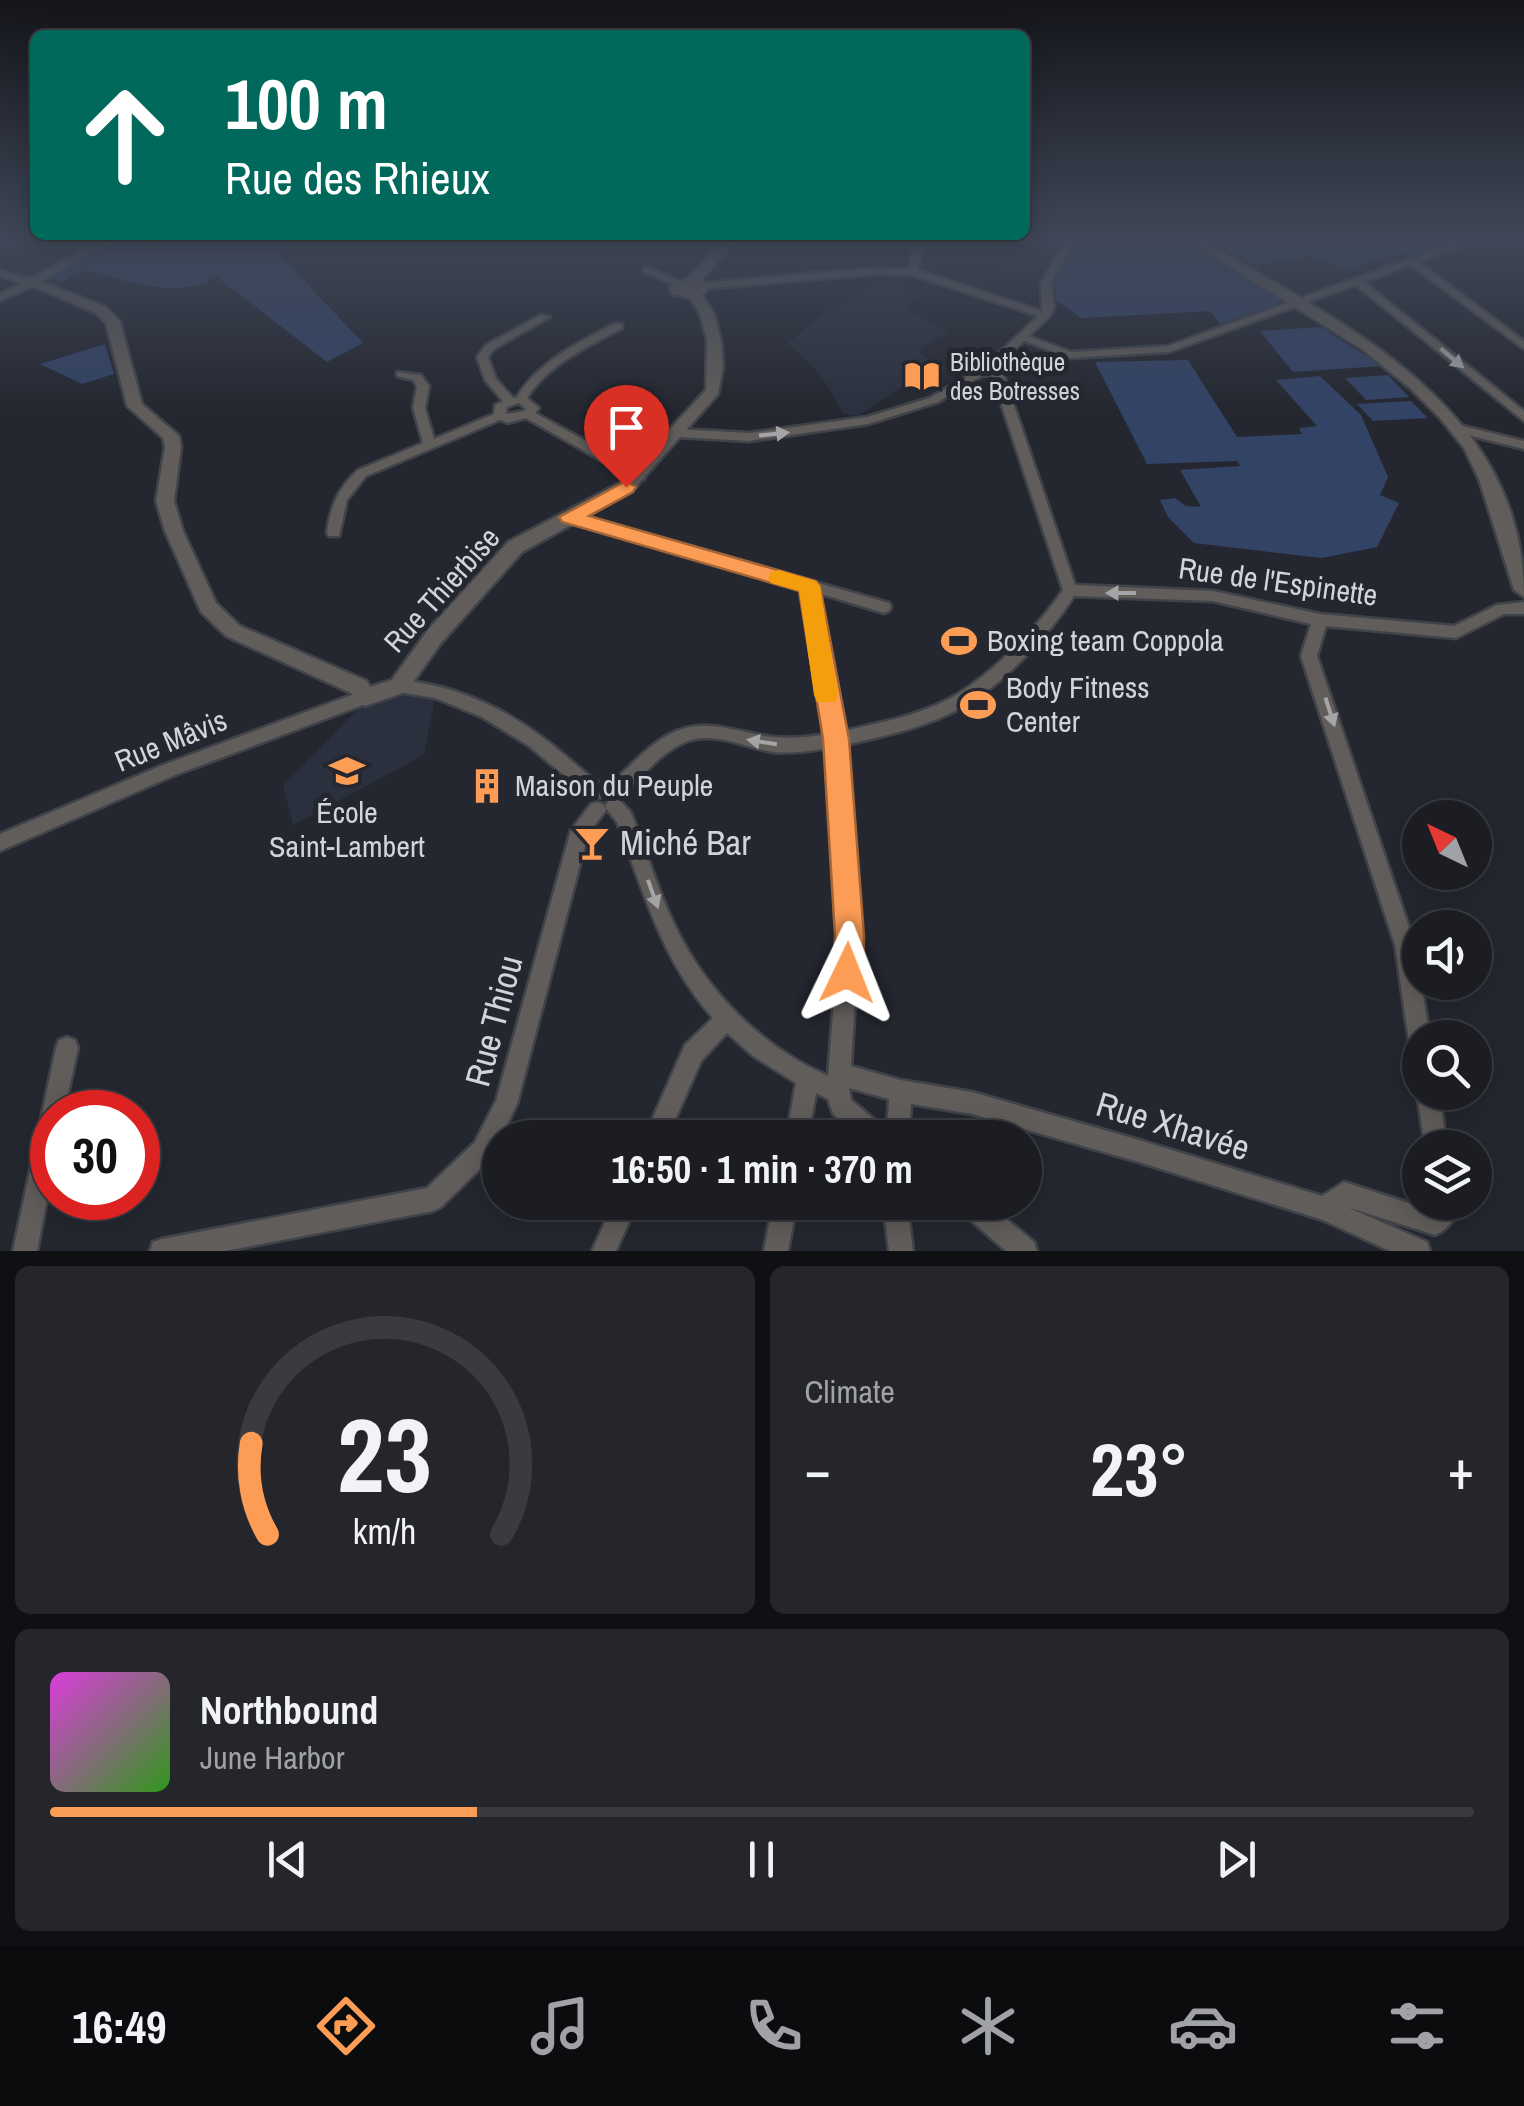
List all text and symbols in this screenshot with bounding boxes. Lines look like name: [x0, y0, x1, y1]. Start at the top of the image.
text: 100 m: [225, 57, 388, 151]
icon: ahead: [60, 70, 190, 200]
text: Rue des Rhieux: [225, 147, 490, 208]
place label: Bibliothèque des Botresses: [950, 345, 1080, 408]
one-way arrow: [1439, 347, 1464, 369]
library icon: Bibliothèque des Botresses: [903, 357, 941, 395]
pin: [584, 385, 669, 488]
icon: arrive: [599, 400, 654, 455]
one-way arrow: [759, 426, 791, 442]
street label: Rue Thierbise: [374, 518, 508, 660]
street label: Rue de l'Espinette: [1176, 547, 1380, 615]
one-way arrow: [1104, 585, 1136, 601]
place label: Boxing team Coppola: [987, 620, 1224, 660]
sports icon: Boxing team Coppola: [940, 622, 978, 660]
place label: Body Fitness Center: [1006, 667, 1150, 741]
sports icon: Body Fitness Center: [959, 686, 997, 724]
one-way arrow: [1324, 698, 1339, 728]
street label: Rue Mâvis: [109, 700, 233, 781]
one-way arrow: [746, 734, 778, 750]
school or university icon: École Saint-Lambert: [328, 752, 366, 790]
place label: Maison du Peuple: [515, 765, 713, 805]
building icon: Maison du Peuple: [468, 767, 506, 805]
place label: École Saint-Lambert: [269, 792, 425, 866]
north arrow: [1402, 800, 1492, 890]
map controls: [1402, 800, 1492, 1220]
place label: Miché Bar: [620, 819, 751, 866]
bar icon: Miché Bar: [573, 824, 611, 862]
one-way arrow: [646, 880, 661, 910]
button: sound: [1402, 910, 1492, 1000]
position arrow: [795, 921, 899, 1025]
street label: Rue Thiou: [454, 950, 533, 1091]
button: search: [1402, 1020, 1492, 1110]
street label: Rue Xhavée: [1091, 1080, 1256, 1171]
speed limit sign: 30: [30, 1090, 160, 1220]
button: layers: [1402, 1130, 1492, 1220]
text: 16:50 · 1 min · 370 m: [611, 1144, 913, 1195]
text: Climate: [805, 1370, 895, 1413]
text: 23: [337, 1384, 432, 1524]
text: 23°: [1090, 1418, 1188, 1519]
text: −: [805, 1432, 831, 1506]
text: +: [1448, 1432, 1474, 1506]
text: km/h: [353, 1507, 417, 1555]
text: Northbound: [200, 1685, 378, 1736]
text: June Harbor: [200, 1736, 344, 1779]
icon: previous: [260, 1832, 315, 1887]
icon: pause: [734, 1832, 789, 1887]
icon: next: [1209, 1832, 1264, 1887]
icon: directions: [311, 1991, 381, 2061]
icon: music: [525, 1991, 595, 2061]
icon: phone: [739, 1991, 809, 2061]
icon: climate: [953, 1991, 1023, 2061]
icon: car: [1168, 1991, 1238, 2061]
icon: filters: [1382, 1991, 1452, 2061]
text: 16:49: [72, 1996, 166, 2057]

